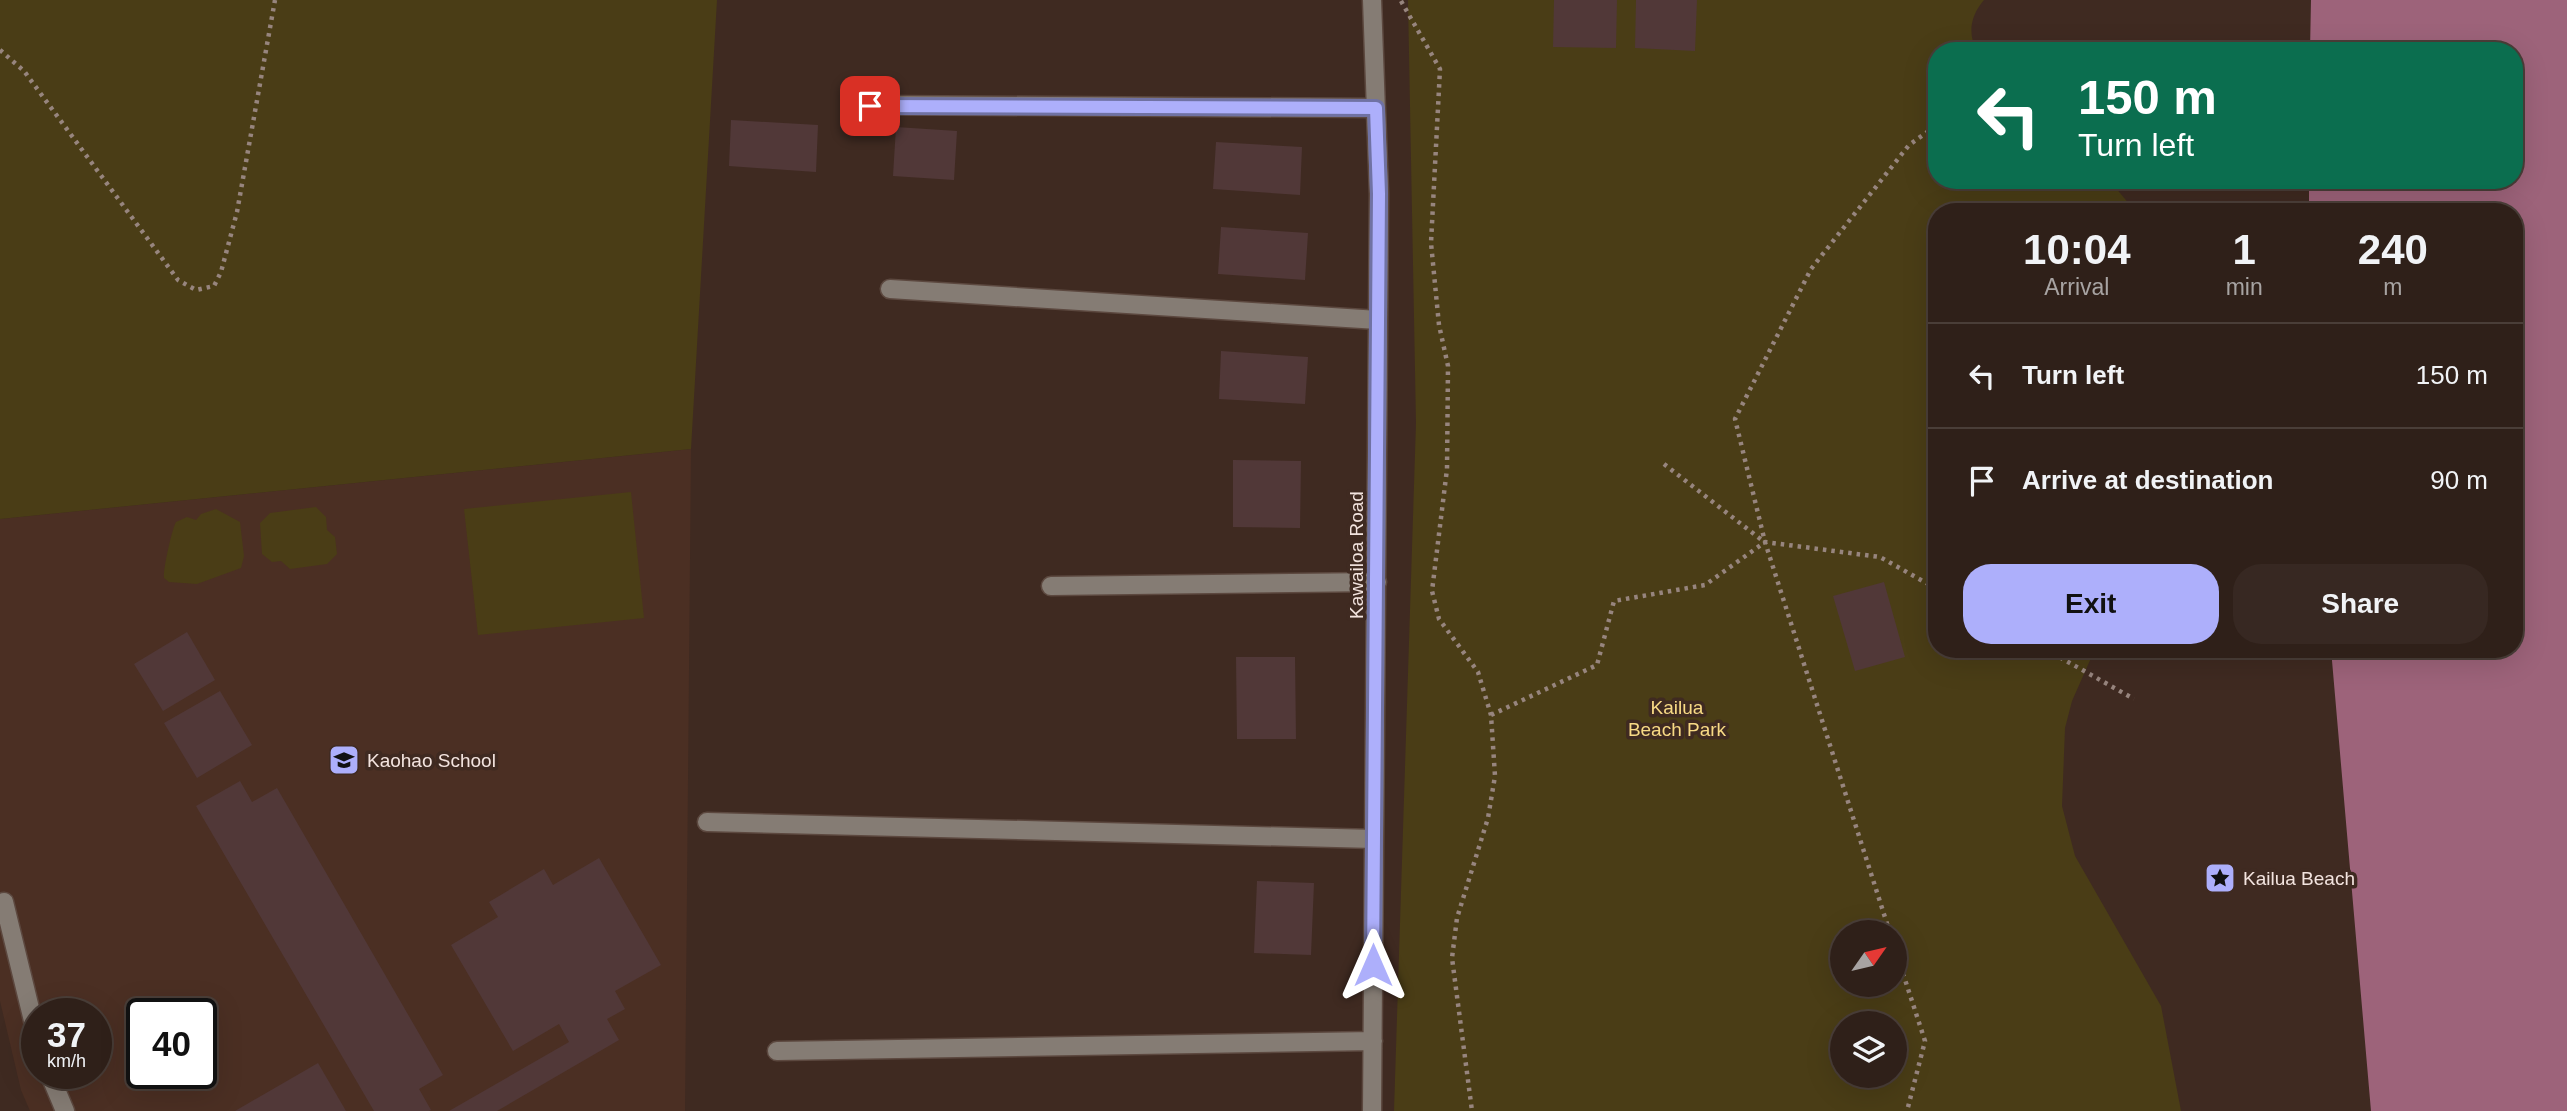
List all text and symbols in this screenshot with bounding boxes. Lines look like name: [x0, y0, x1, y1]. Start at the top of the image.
icon: left: [1963, 70, 2054, 161]
text: 150 m: [2078, 70, 2217, 124]
pin: [840, 76, 900, 136]
icon: arrive: [851, 87, 889, 125]
text: Turn left: [2078, 127, 2194, 163]
text: 10:04: [2023, 226, 2131, 273]
text: 1: [2232, 226, 2256, 273]
text: 240: [2358, 226, 2428, 273]
text: Arrival: [2044, 274, 2109, 300]
text: min: [2226, 274, 2263, 300]
text: m: [2383, 274, 2402, 300]
icon: left: [1963, 357, 2001, 395]
text: Turn left: [2022, 360, 2124, 390]
text: 150 m: [2416, 360, 2488, 390]
icon: arrive: [1963, 462, 2001, 500]
text: Arrive at destination: [2022, 465, 2273, 495]
text: 90 m: [2430, 465, 2488, 495]
street label: Kawailoa Road: [1346, 491, 1367, 619]
button: Exit: [1963, 564, 2219, 644]
button: Share: [2233, 564, 2488, 644]
park label: Kailua Beach Park: [1628, 697, 1727, 740]
school or university icon: Kaohao School: [327, 743, 361, 777]
place label: Kaohao School: [367, 750, 496, 771]
place icon: Kailua Beach: [2203, 861, 2237, 895]
place label: Kailua Beach: [2243, 868, 2355, 889]
north arrow: [1830, 920, 1908, 998]
map controls: [1830, 920, 1907, 1088]
position arrow: [1336, 928, 1410, 1002]
speed limit sign: 40: [126, 998, 217, 1089]
button: layers: [1830, 1011, 1907, 1088]
text: 37: [47, 1015, 86, 1054]
text: km/h: [47, 1051, 86, 1071]

